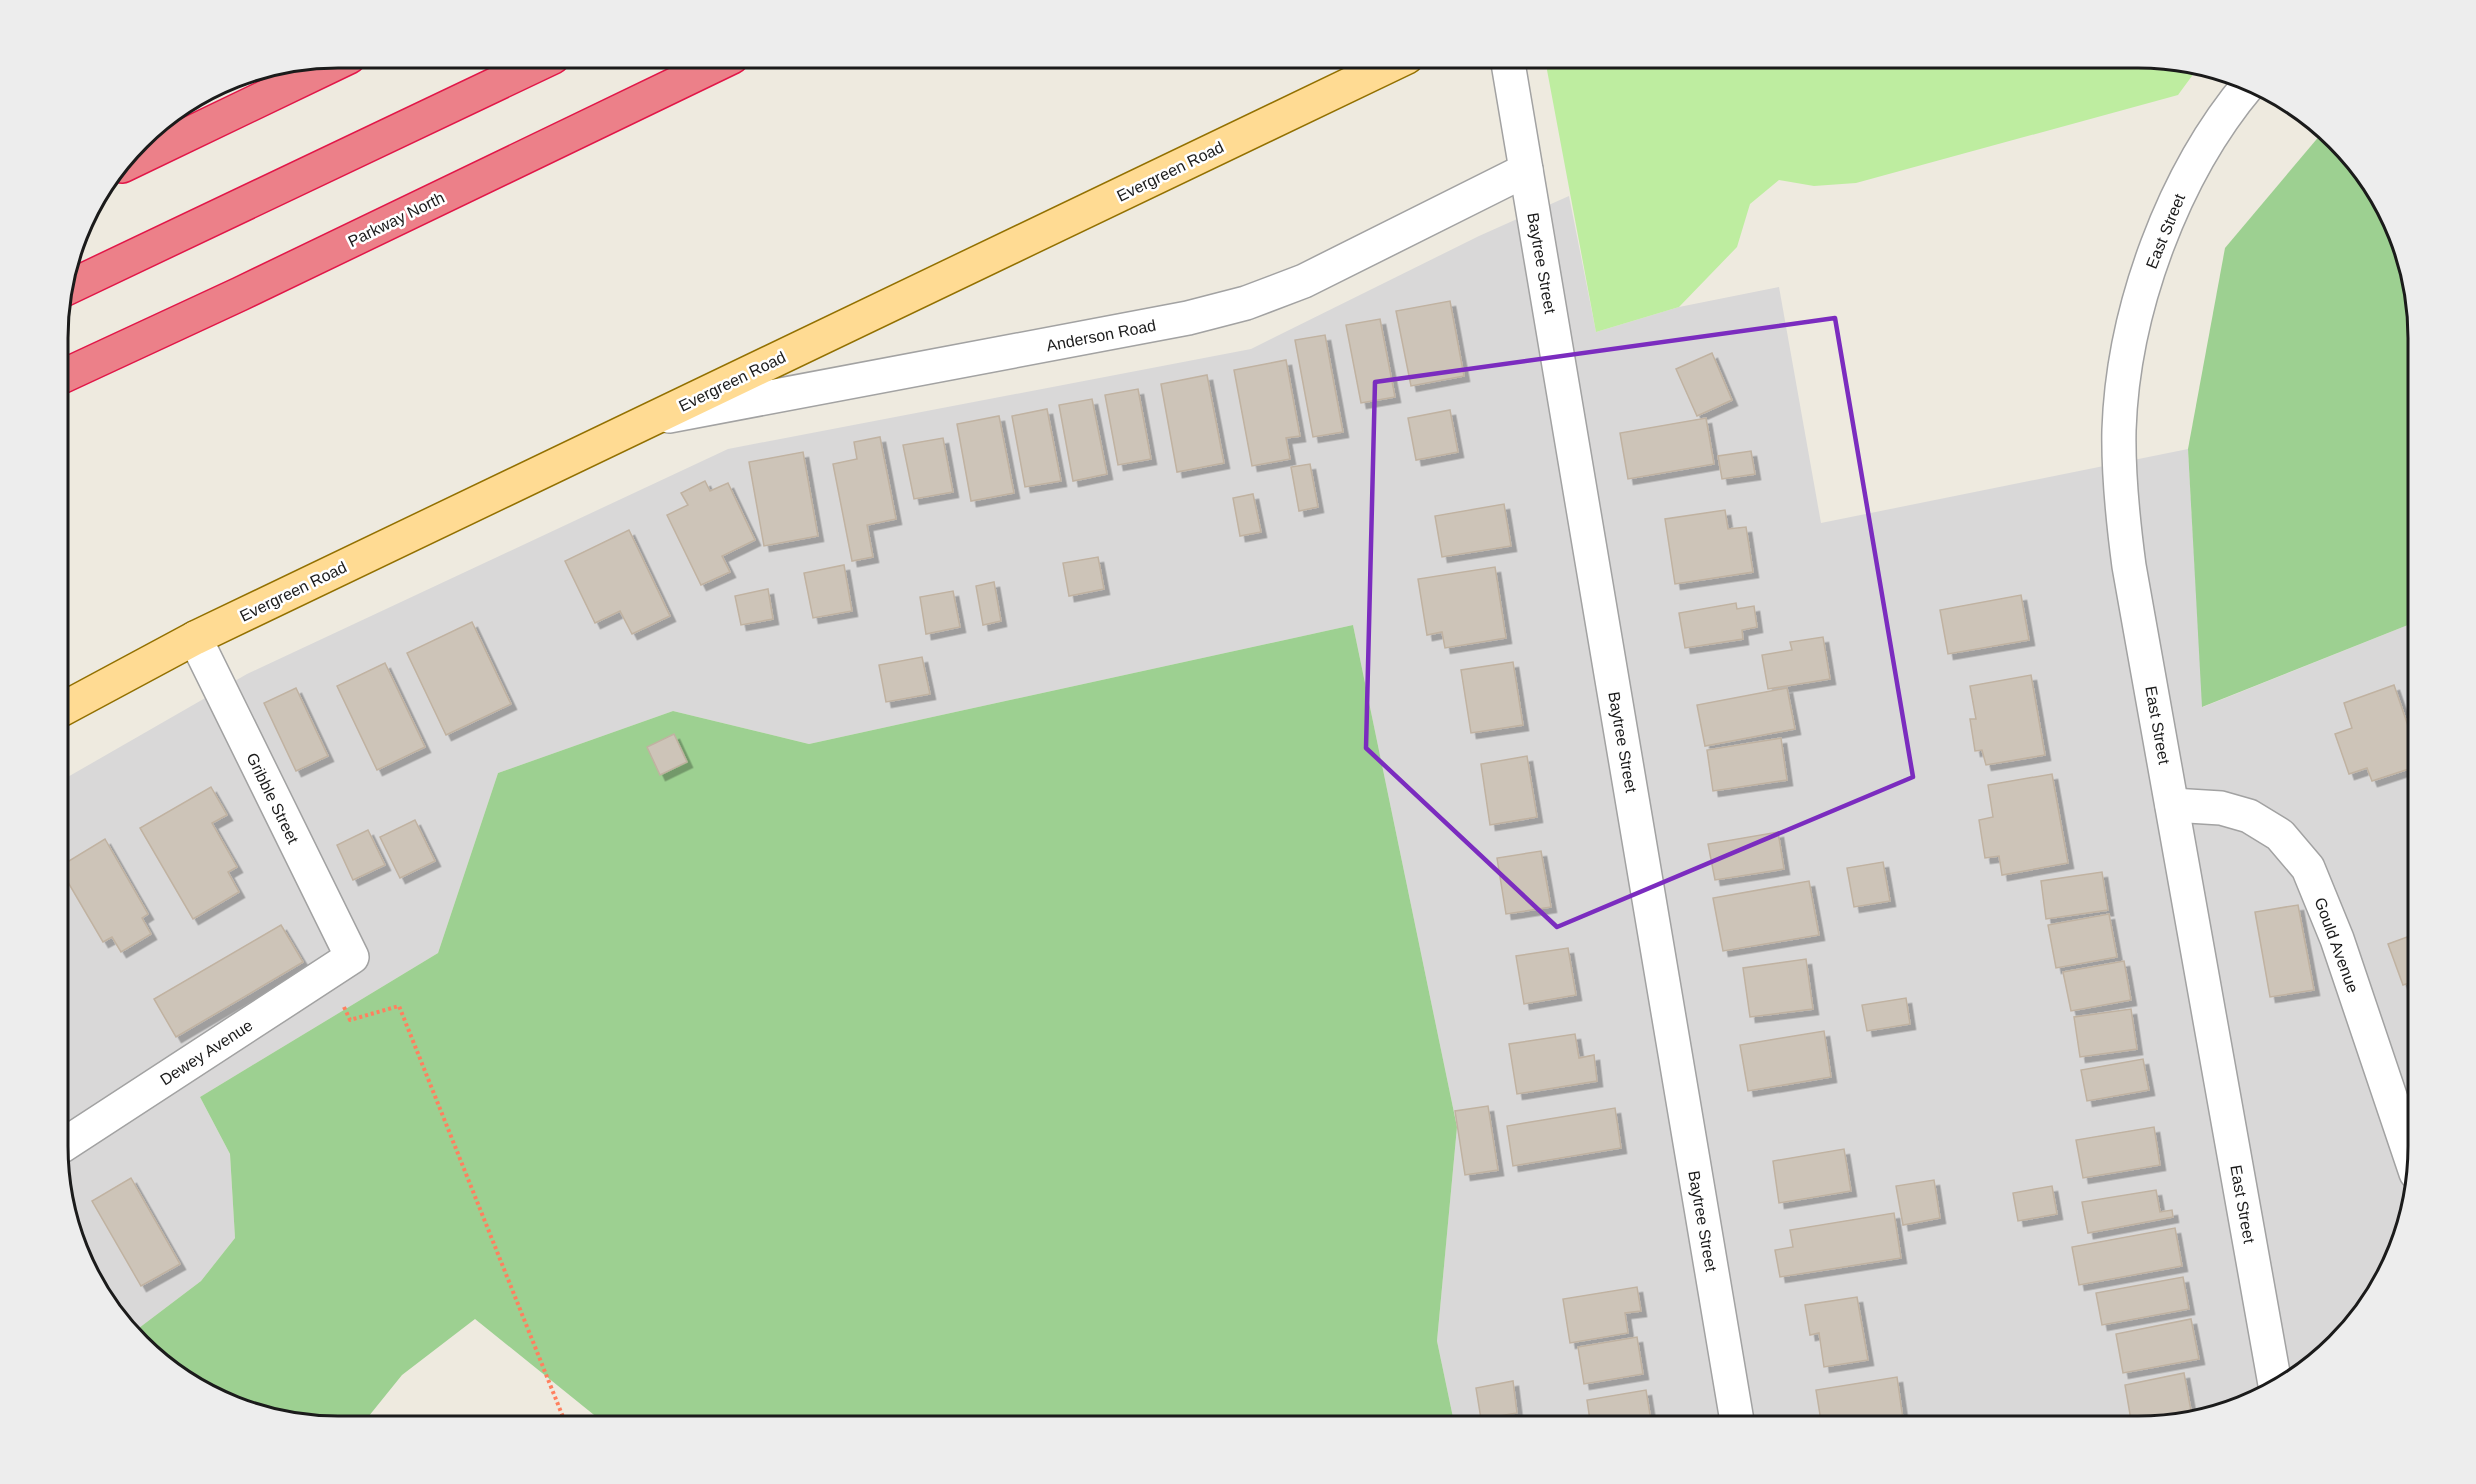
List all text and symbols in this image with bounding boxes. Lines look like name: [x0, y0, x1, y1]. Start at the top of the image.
street label: Evergreen Road: [1114, 138, 1226, 205]
street label: Parkway North: [345, 189, 447, 250]
street label: East Street: [2143, 191, 2188, 271]
street label: Baytree Street: [1524, 211, 1559, 315]
street label: Anderson Road: [1045, 317, 1157, 354]
street label: Evergreen Road: [676, 348, 788, 415]
street label: Evergreen Road: [237, 558, 349, 625]
street label: East Street: [2142, 685, 2173, 766]
street label: Baytree Street: [1605, 690, 1640, 794]
street label: Gribble Street: [243, 750, 302, 847]
street label: Gould Avenue: [2311, 895, 2362, 995]
street label: Dewey Avenue: [157, 1016, 256, 1089]
street label: East Street: [2227, 1164, 2258, 1245]
street label: Baytree Street: [1685, 1169, 1720, 1273]

